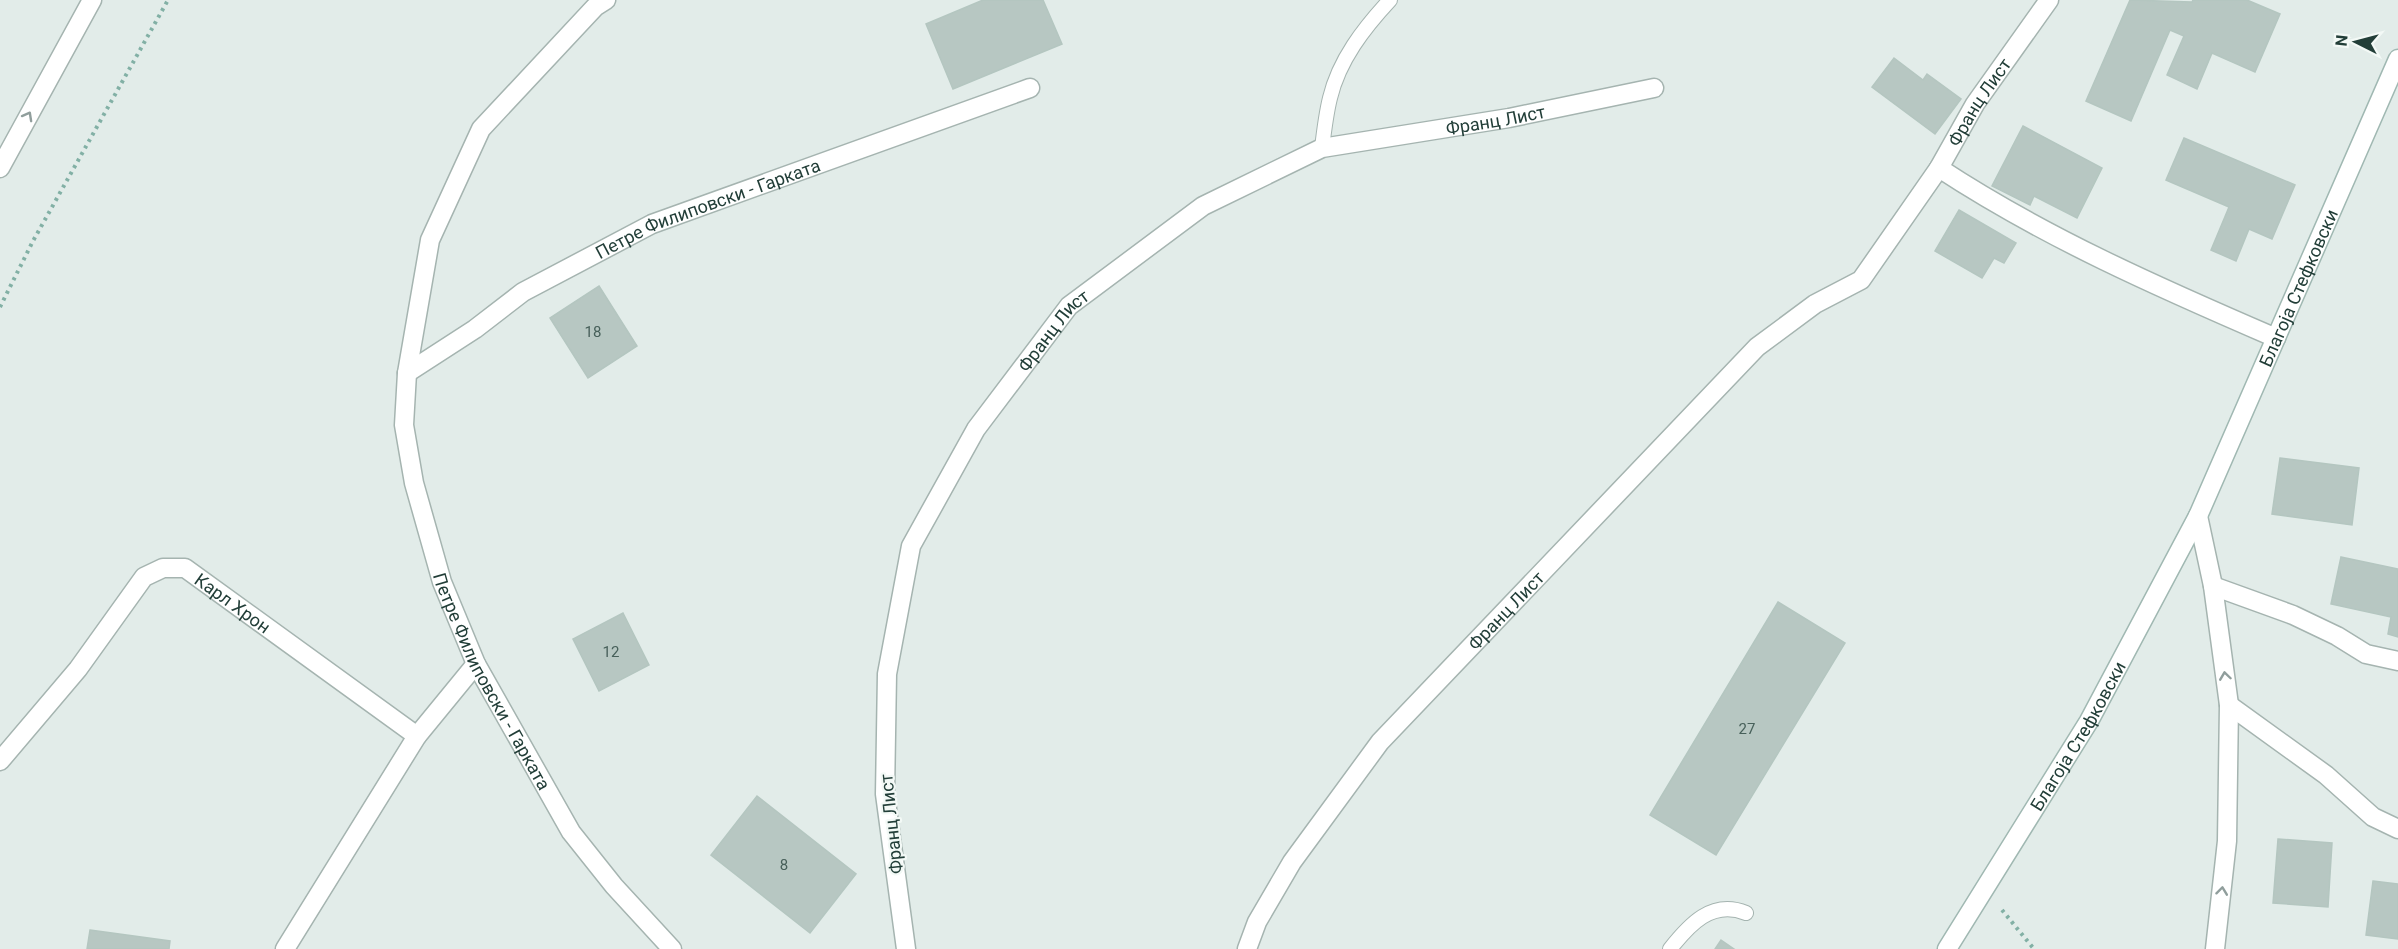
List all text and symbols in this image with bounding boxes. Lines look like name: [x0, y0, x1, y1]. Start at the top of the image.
north arrow: [2326, 12, 2386, 72]
text: N: [2332, 34, 2352, 47]
street label: Франц Лист: [1943, 53, 2015, 150]
street label: Франц Лист: [1444, 100, 1547, 139]
one-way arrow: [21, 112, 32, 123]
street label: Петре Филиповски - Гарката: [592, 154, 823, 262]
street label: Благоја Стефковски: [2254, 206, 2342, 370]
street label: Франц Лист: [1013, 284, 1093, 375]
house number: 18: [585, 323, 601, 341]
street label: Франц Лист: [1463, 567, 1548, 654]
street label: Карл Хрон: [191, 568, 275, 637]
street label: Петре Филиповски - Гарката: [429, 570, 555, 793]
house number: 12: [603, 643, 619, 661]
street label: Благоја Стефковски: [2025, 658, 2129, 814]
one-way arrow: [2219, 671, 2231, 680]
house number: 27: [1739, 720, 1755, 738]
street label: Франц Лист: [875, 773, 907, 875]
house number: 8: [780, 856, 788, 874]
one-way arrow: [2215, 886, 2227, 895]

